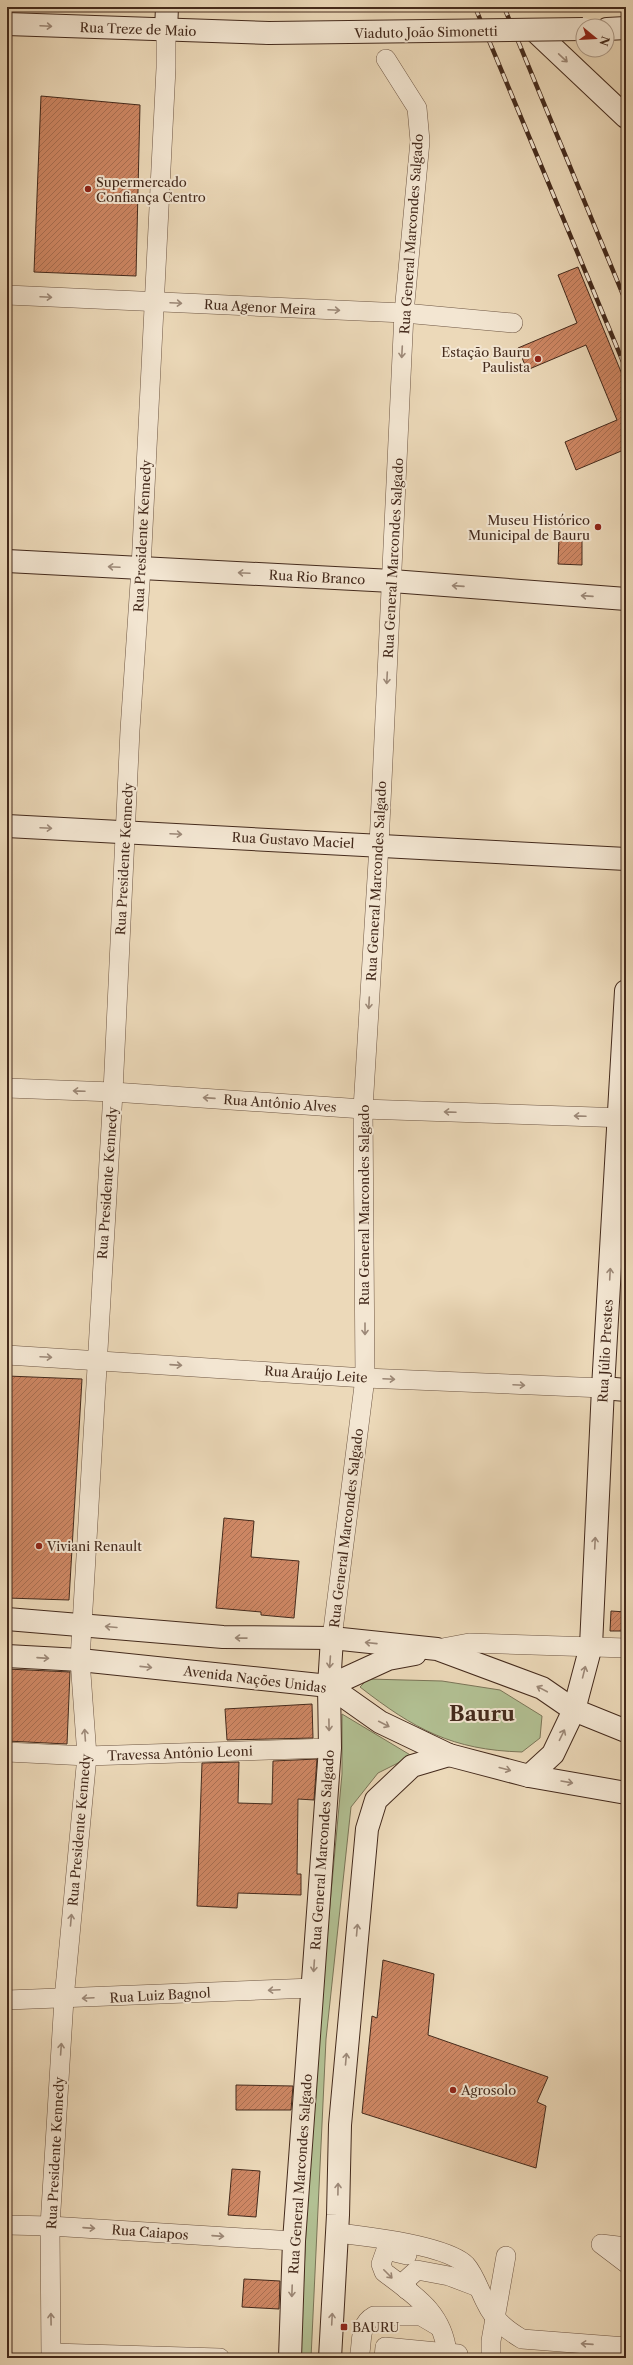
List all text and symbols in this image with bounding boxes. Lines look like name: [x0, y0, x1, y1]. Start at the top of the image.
north arrow: [575, 18, 615, 58]
street label: Rua Treze de Maio: [79, 19, 197, 39]
one-way arrow: [39, 22, 52, 29]
street label: Viaduto João Simonetti: [353, 23, 498, 41]
text: N: [596, 34, 613, 48]
one-way arrow: [558, 53, 568, 62]
street label: Rua General Marcondes Salgado: [396, 133, 426, 335]
place label: Supermercado Confiança Centro: [96, 174, 206, 205]
marker: Supermercado Confiança Centro: [83, 184, 93, 194]
one-way arrow: [39, 293, 52, 300]
street label: Rua Agenor Meira: [204, 296, 316, 318]
one-way arrow: [169, 299, 182, 306]
one-way arrow: [327, 306, 340, 314]
place label: Estação Bauru Paulista: [441, 344, 530, 375]
one-way arrow: [398, 345, 406, 358]
marker: Estação Bauru Paulista: [533, 354, 543, 364]
street label: Rua General Marcondes Salgado: [380, 457, 406, 659]
street label: Rua Presidente Kennedy: [130, 459, 154, 613]
place label: Museu Histórico Municipal de Bauru: [468, 512, 590, 543]
marker: Museu Histórico Municipal de Bauru: [593, 522, 603, 532]
one-way arrow: [108, 563, 121, 570]
street label: Rua Rio Branco: [268, 566, 366, 588]
one-way arrow: [238, 570, 251, 577]
one-way arrow: [451, 582, 464, 589]
one-way arrow: [581, 592, 594, 599]
one-way arrow: [383, 671, 391, 684]
street label: Rua General Marcondes Salgado: [363, 780, 389, 982]
street label: Rua Presidente Kennedy: [112, 782, 136, 936]
one-way arrow: [39, 824, 52, 831]
street label: Rua Gustavo Maciel: [231, 829, 355, 851]
one-way arrow: [169, 830, 182, 838]
one-way arrow: [366, 996, 373, 1009]
one-way arrow: [73, 1087, 86, 1095]
street label: Rua Antônio Alves: [223, 1091, 337, 1115]
one-way arrow: [203, 1095, 216, 1102]
street label: Rua Presidente Kennedy: [94, 1105, 120, 1260]
street label: Rua General Marcondes Salgado: [356, 1105, 372, 1305]
one-way arrow: [444, 1108, 457, 1116]
one-way arrow: [574, 1113, 587, 1120]
one-way arrow: [606, 1268, 613, 1281]
street label: Rua Júlio Prestes: [594, 1299, 616, 1403]
one-way arrow: [361, 1322, 368, 1335]
one-way arrow: [39, 1353, 52, 1360]
one-way arrow: [169, 1361, 182, 1368]
street label: Rua Araújo Leite: [264, 1362, 368, 1386]
one-way arrow: [382, 1375, 395, 1382]
one-way arrow: [512, 1381, 525, 1388]
street label: Rua General Marcondes Salgado: [326, 1427, 366, 1629]
one-way arrow: [592, 1537, 599, 1550]
place label: Viviani Renault: [46, 1538, 142, 1554]
marker: Viviani Renault: [34, 1541, 44, 1551]
one-way arrow: [105, 1624, 118, 1631]
one-way arrow: [235, 1634, 248, 1642]
one-way arrow: [365, 1639, 378, 1646]
one-way arrow: [36, 1654, 49, 1661]
one-way arrow: [327, 1655, 334, 1668]
street label: Avenida Nações Unidas: [182, 1662, 328, 1696]
one-way arrow: [139, 1663, 152, 1671]
one-way arrow: [581, 1666, 588, 1679]
one-way arrow: [536, 1684, 548, 1692]
district label: Bauru: [449, 1701, 515, 1726]
one-way arrow: [326, 1718, 333, 1731]
one-way arrow: [377, 1721, 389, 1728]
one-way arrow: [82, 1729, 89, 1742]
one-way arrow: [559, 1730, 566, 1742]
street label: Travessa Antônio Leoni: [107, 1742, 253, 1764]
street label: Rua General Marcondes Salgado: [307, 1749, 337, 1951]
street label: Rua Presidente Kennedy: [64, 1752, 94, 1907]
one-way arrow: [498, 1766, 511, 1774]
one-way arrow: [560, 1779, 573, 1787]
one-way arrow: [68, 1914, 75, 1927]
one-way arrow: [354, 1924, 361, 1937]
one-way arrow: [311, 1959, 318, 1972]
street label: Rua Luiz Bagnol: [109, 1984, 211, 2006]
one-way arrow: [268, 1986, 281, 1994]
one-way arrow: [82, 1994, 95, 2002]
one-way arrow: [57, 2043, 64, 2056]
one-way arrow: [342, 2053, 349, 2066]
street label: Rua General Marcondes Salgado: [285, 2073, 315, 2275]
street label: Rua Presidente Kennedy: [43, 2076, 67, 2230]
place label: Agrosolo: [460, 2082, 516, 2098]
marker: Agrosolo: [448, 2085, 458, 2095]
one-way arrow: [334, 2183, 342, 2196]
street label: Rua Caiapos: [111, 2221, 189, 2243]
one-way arrow: [82, 2225, 95, 2232]
one-way arrow: [211, 2233, 224, 2240]
one-way arrow: [383, 2269, 392, 2279]
one-way arrow: [288, 2284, 296, 2297]
one-way arrow: [47, 2313, 55, 2326]
one-way arrow: [328, 2313, 336, 2326]
place label: BAURU: [352, 2319, 399, 2335]
marker: BAURU: [339, 2322, 349, 2332]
one-way arrow: [581, 2341, 594, 2348]

